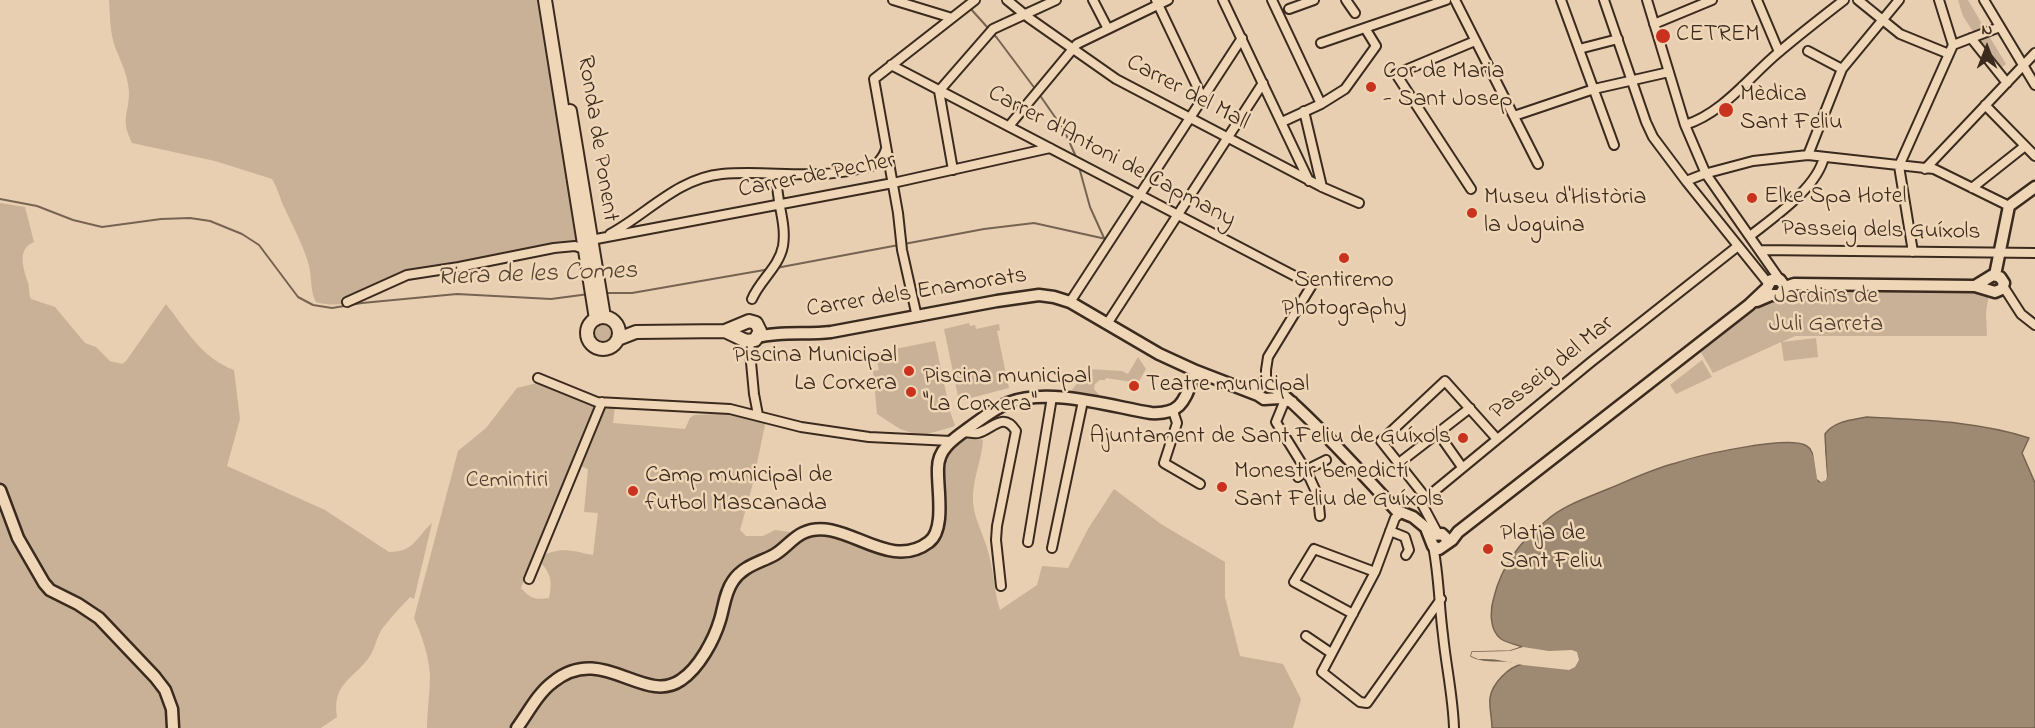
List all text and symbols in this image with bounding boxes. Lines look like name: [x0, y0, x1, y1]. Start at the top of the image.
north arrow: [1957, 18, 2017, 78]
text: N: [1982, 18, 1992, 42]
place label: CETREM: [1676, 22, 1760, 50]
marker: CETREM: [1654, 27, 1672, 45]
street label: Carrer del Mall: [1121, 50, 1253, 138]
street label: Ronda de Ponent: [569, 54, 623, 224]
place label: Cor de Maria - Sant Josep: [1383, 59, 1512, 115]
street label: Carrer d'Antoni de Capmany: [982, 80, 1240, 236]
marker: Cor de Maria - Sant Josep: [1364, 80, 1378, 94]
place label: Mèdica Sant Feliu: [1740, 82, 1843, 138]
marker: Mèdica Sant Feliu: [1717, 101, 1735, 119]
street label: Carrer de Pecher: [736, 148, 898, 206]
place label: Elke Spa Hotel: [1764, 184, 1907, 212]
place label: Museu d'Història la Joguina: [1484, 185, 1647, 241]
marker: Elke Spa Hotel: [1745, 191, 1759, 205]
marker: Museu d'Història la Joguina: [1465, 206, 1479, 220]
street label: Passeig dels Guíxols: [1781, 216, 1981, 248]
marker: Sentiremo Photography: [1337, 251, 1351, 265]
water label: Riera de les Comes: [436, 257, 638, 295]
street label: Carrer dels Enamorats: [805, 262, 1029, 326]
place label: Sentiremo Photography: [1281, 268, 1407, 324]
park label: Jardins de Juli Garreta: [1769, 284, 1883, 340]
street label: Passeig del Mar: [1485, 310, 1621, 428]
place label: Piscina Municipal La Corxera: [733, 343, 897, 399]
marker: Piscina Municipal La Corxera: [902, 364, 916, 378]
place label: Piscina municipal "La Corxera": [923, 364, 1091, 420]
place label: Teatre municipal: [1146, 372, 1309, 400]
marker: Teatre municipal: [1127, 379, 1141, 393]
marker: Piscina municipal "La Corxera": [904, 385, 918, 399]
place label: Ajuntament de Sant Feliu de Guíxols: [1090, 424, 1451, 452]
marker: Ajuntament de Sant Feliu de Guíxols: [1456, 431, 1470, 445]
place label: Monestir benedictí Sant Feliu de Guíxols: [1234, 459, 1444, 515]
place label: Camp municipal de futbol Mascanada: [645, 463, 833, 519]
park label: Cemintiri: [466, 468, 548, 496]
marker: Monestir benedictí Sant Feliu de Guíxols: [1215, 480, 1229, 494]
marker: Camp municipal de futbol Mascanada: [626, 484, 640, 498]
place label: Platja de Sant Feliu: [1500, 521, 1603, 577]
marker: Platja de Sant Feliu: [1481, 542, 1495, 556]

